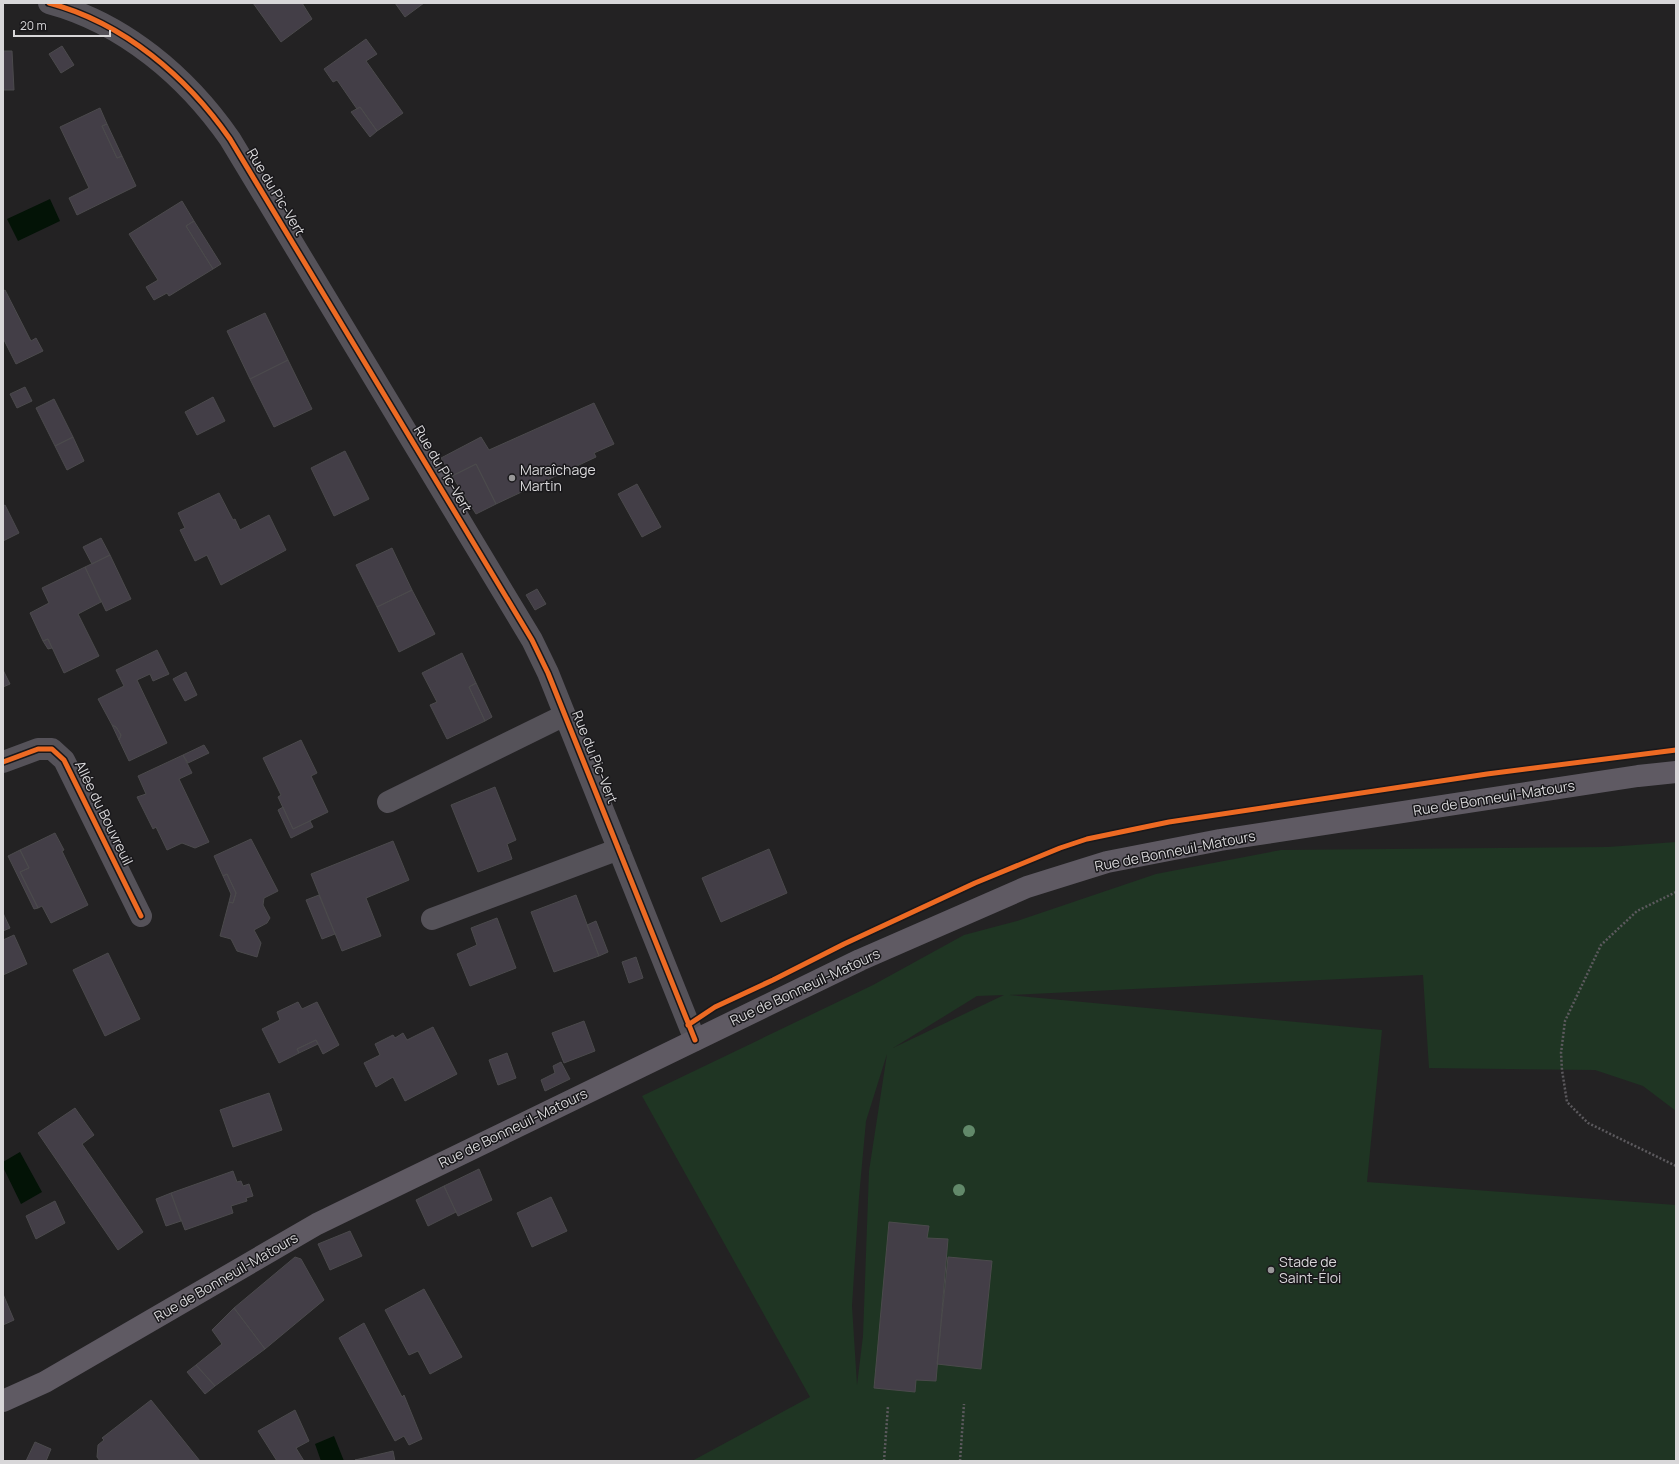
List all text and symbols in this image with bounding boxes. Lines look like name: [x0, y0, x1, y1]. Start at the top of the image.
scale bar: [14, 12, 110, 38]
text: 20 m: [20, 17, 47, 34]
street label: Rue du Pic-Vert: [243, 145, 310, 239]
street label: Rue du Pic-Vert: [410, 422, 477, 516]
place label: Maraîchage Martin: [520, 460, 596, 495]
marker: Maraîchage Martin: [507, 473, 517, 483]
street label: Rue du Pic-Vert: [568, 707, 623, 806]
street label: Allée du Bouvreuil: [71, 757, 138, 868]
street label: Rue de Bonneuil-Matours: [1412, 775, 1576, 820]
street label: Rue de Bonneuil-Matours: [1093, 826, 1257, 875]
street label: Rue de Bonneuil-Matours: [727, 943, 883, 1030]
street label: Rue de Bonneuil-Matours: [435, 1083, 590, 1172]
street label: Rue de Bonneuil-Matours: [150, 1227, 301, 1326]
place label: Stade de Saint-Éloi: [1279, 1252, 1341, 1287]
marker: Stade de Saint-Éloi: [1266, 1265, 1276, 1275]

